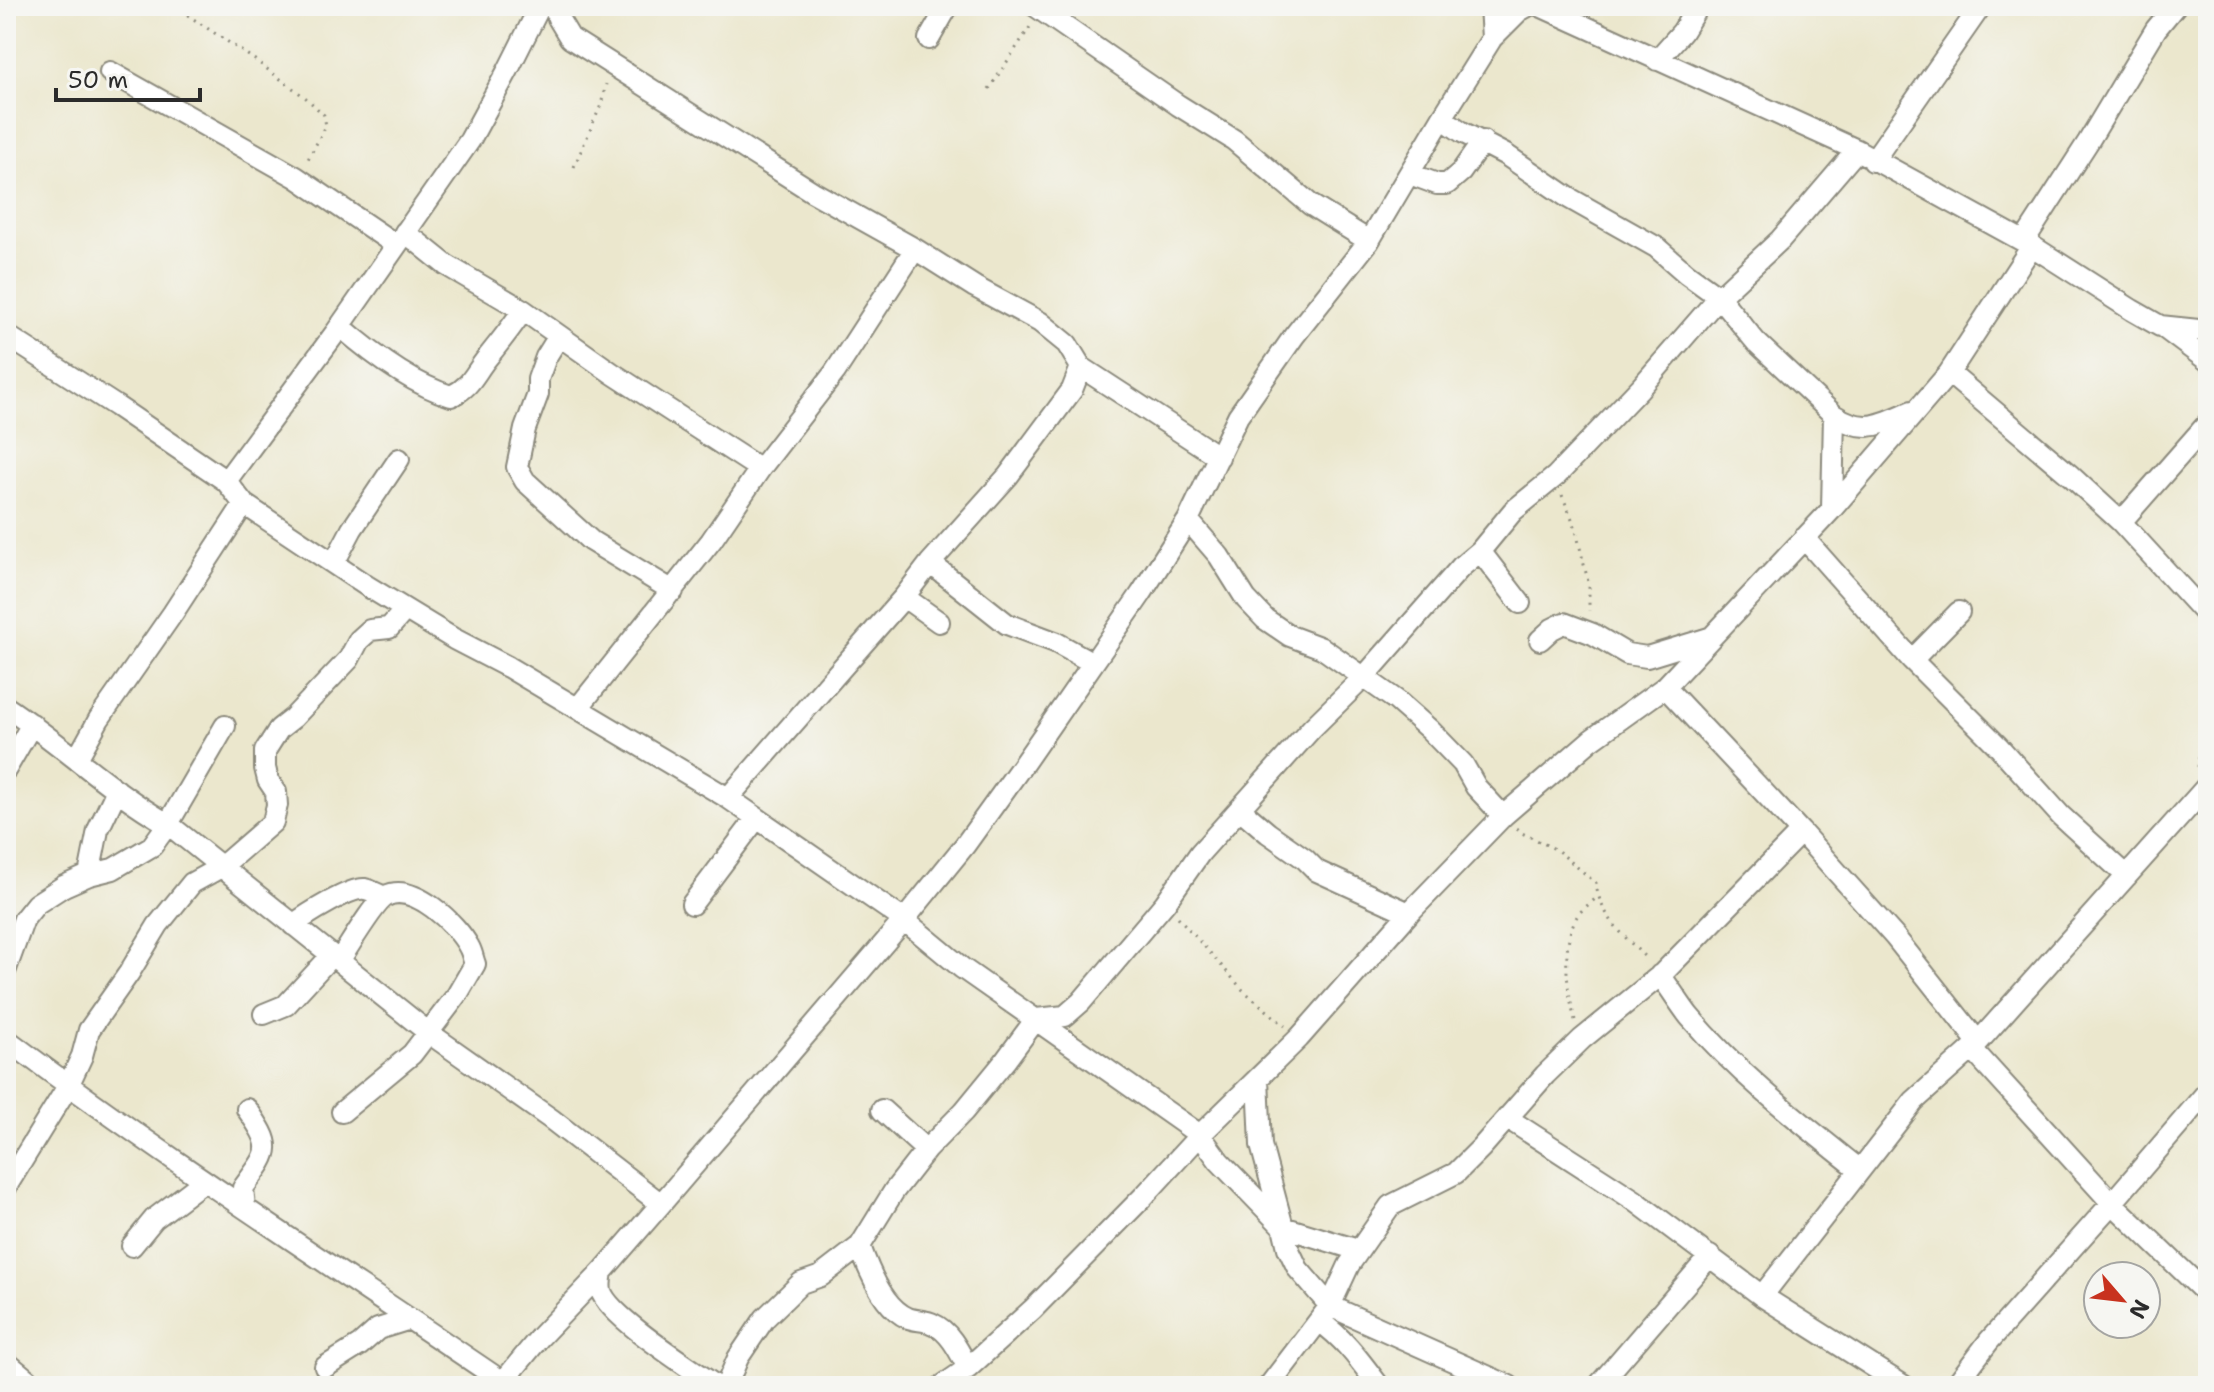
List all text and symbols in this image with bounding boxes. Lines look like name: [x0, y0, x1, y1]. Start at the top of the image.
scale bar: [56, 52, 200, 102]
text: 50 m: [68, 64, 128, 96]
north arrow: [2082, 1260, 2162, 1340]
text: N: [2122, 1295, 2156, 1324]

